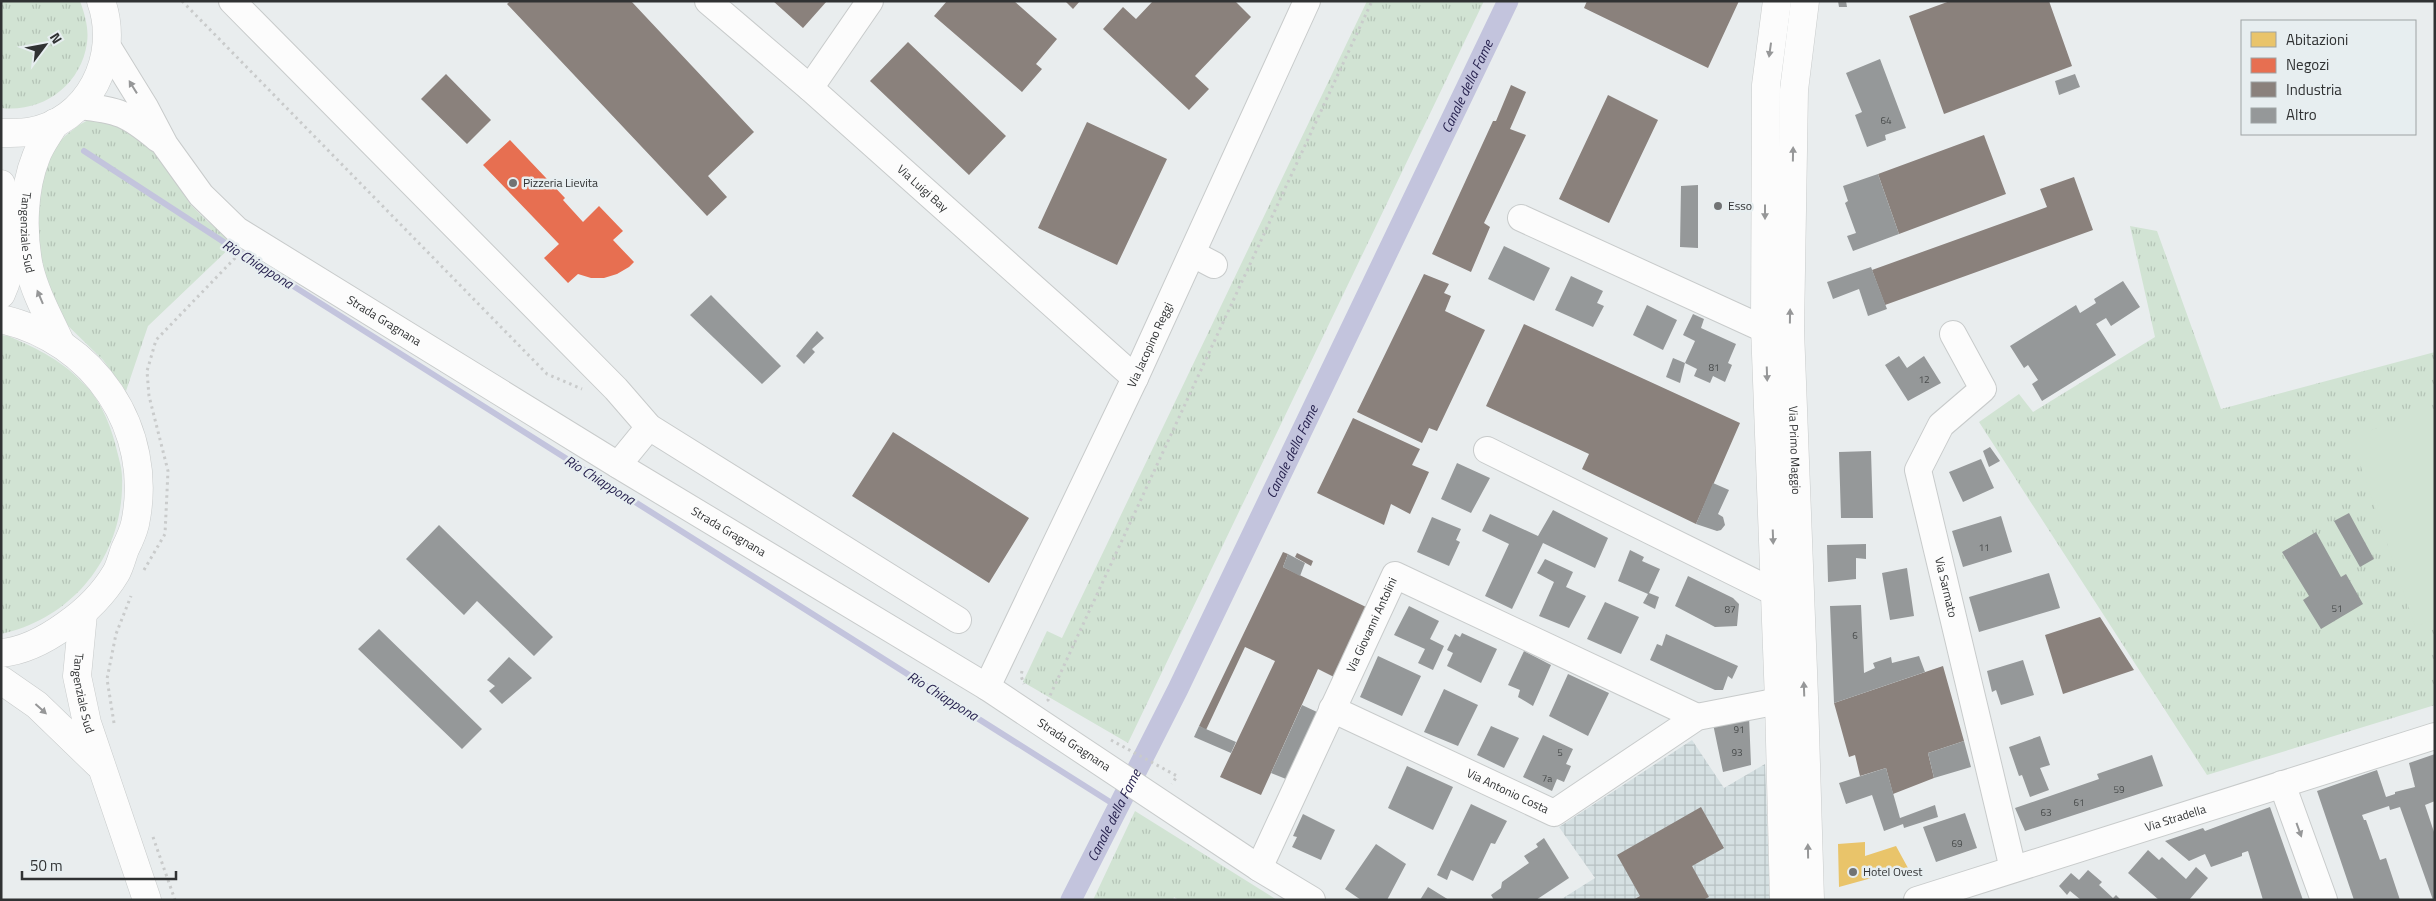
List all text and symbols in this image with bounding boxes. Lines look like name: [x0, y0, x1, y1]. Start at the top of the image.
north arrow: [20, 20, 70, 70]
legend: [2241, 20, 2416, 135]
text: N: [45, 28, 68, 48]
text: Abitazioni: [2286, 28, 2348, 51]
water label: Canale della Fame: [1435, 35, 1499, 136]
one-way arrow: [1766, 42, 1774, 58]
text: Negozi: [2286, 53, 2329, 76]
text: Industria: [2286, 78, 2342, 101]
one-way arrow: [128, 80, 137, 93]
text: Altro: [2286, 103, 2317, 126]
house number: 64: [1880, 113, 1892, 128]
one-way arrow: [1789, 146, 1797, 162]
street label: Via Luigi Bay: [893, 160, 953, 217]
place label: Pizzeria Lievita: [523, 173, 598, 192]
marker: Pizzeria Lievita: [507, 177, 519, 189]
street label: Tangenziale Sud: [16, 191, 40, 275]
place label: Esso: [1728, 196, 1752, 215]
marker: Esso: [1712, 200, 1724, 212]
one-way arrow: [1761, 204, 1769, 220]
water label: Rio Chiappona: [219, 234, 298, 294]
one-way arrow: [35, 290, 43, 304]
street label: Strada Gragnana: [343, 290, 425, 351]
street label: Via Jacopino Reggi: [1122, 299, 1177, 391]
one-way arrow: [1787, 308, 1795, 324]
house number: 81: [1708, 360, 1720, 375]
one-way arrow: [1764, 366, 1772, 382]
house number: 12: [1918, 372, 1930, 387]
water label: Canale della Fame: [1260, 400, 1323, 501]
street label: Via Primo Maggio: [1784, 406, 1806, 495]
water label: Rio Chiappona: [561, 450, 640, 510]
street label: Strada Gragnana: [688, 501, 770, 561]
one-way arrow: [1770, 529, 1778, 545]
house number: 11: [1978, 540, 1990, 555]
street label: Via Sarmato: [1930, 555, 1963, 619]
street label: Via Giovanni Antolini: [1341, 574, 1402, 675]
house number: 51: [2331, 601, 2343, 616]
house number: 87: [1724, 602, 1736, 617]
house number: 6: [1852, 628, 1858, 643]
street label: Tangenziale Sud: [68, 652, 100, 736]
water label: Rio Chiappona: [904, 666, 983, 726]
one-way arrow: [1800, 680, 1808, 696]
one-way arrow: [34, 703, 46, 715]
street label: Strada Gragnana: [1034, 713, 1115, 776]
house number: 91: [1733, 722, 1745, 737]
house number: 5: [1557, 745, 1563, 760]
house number: 93: [1731, 745, 1743, 760]
street label: Via Antonio Costa: [1464, 763, 1552, 818]
water label: Canale della Fame: [1081, 764, 1146, 865]
house number: 7a: [1542, 771, 1552, 786]
house number: 59: [2113, 782, 2125, 797]
house number: 61: [2073, 795, 2085, 810]
street label: Via Stradella: [2142, 799, 2208, 836]
house number: 63: [2040, 805, 2052, 820]
one-way arrow: [2295, 823, 2303, 838]
house number: 69: [1951, 836, 1963, 851]
one-way arrow: [1804, 843, 1812, 859]
scale bar: [22, 848, 176, 880]
text: 50 m: [30, 854, 63, 877]
place label: Hotel Ovest: [1863, 862, 1923, 881]
marker: Hotel Ovest: [1847, 866, 1859, 878]

